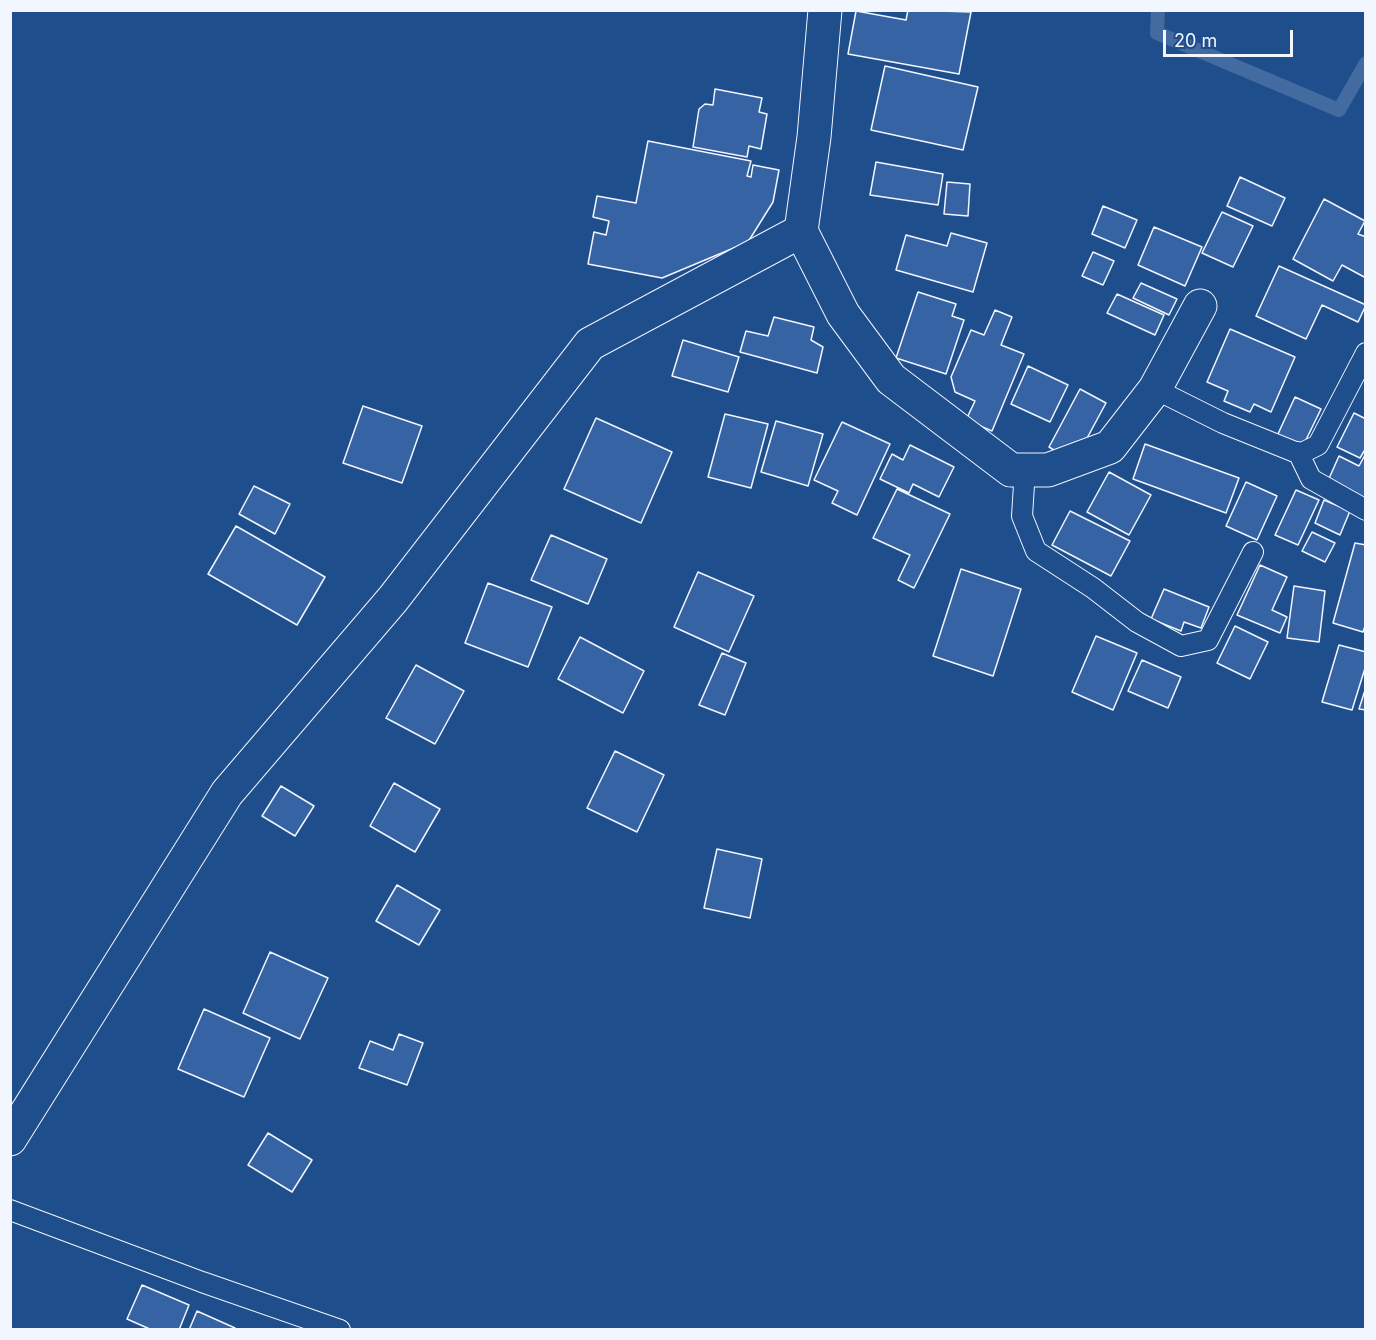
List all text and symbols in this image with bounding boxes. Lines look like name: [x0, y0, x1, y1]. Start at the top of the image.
scale bar: [1166, 18, 1296, 56]
text: 20 m: [1174, 30, 1217, 51]

